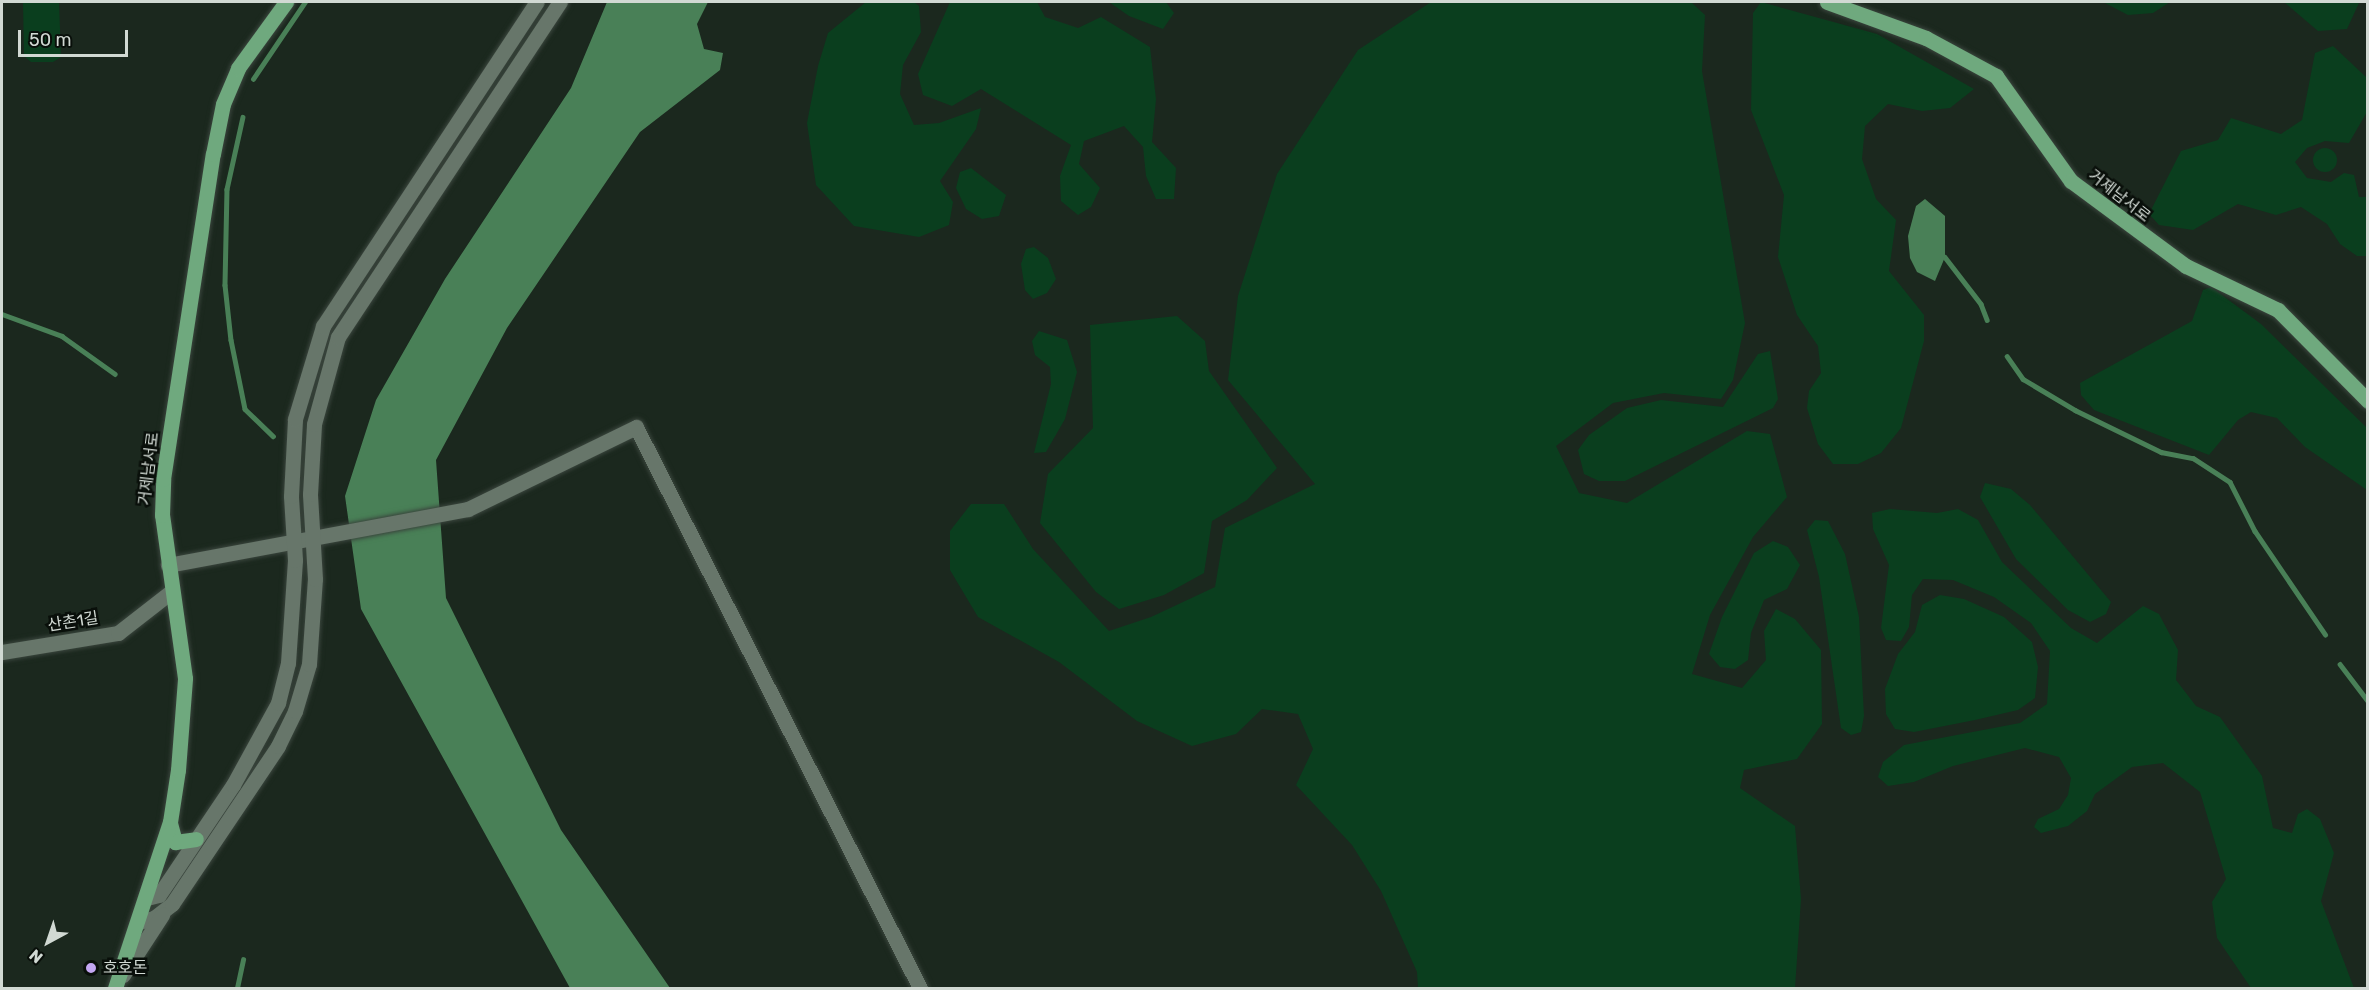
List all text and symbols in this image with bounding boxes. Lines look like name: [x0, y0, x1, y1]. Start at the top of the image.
scale bar: [21, 18, 130, 56]
text: 50 m: [29, 29, 72, 51]
street label: 거제남서로: [2084, 166, 2154, 226]
street label: 거제남서로: [135, 431, 163, 507]
street label: 산촌1길: [46, 609, 100, 635]
north arrow: [18, 912, 78, 972]
text: N: [26, 945, 47, 967]
place label: 호호돈: [103, 958, 147, 978]
marker: 호호돈: [84, 961, 98, 975]

